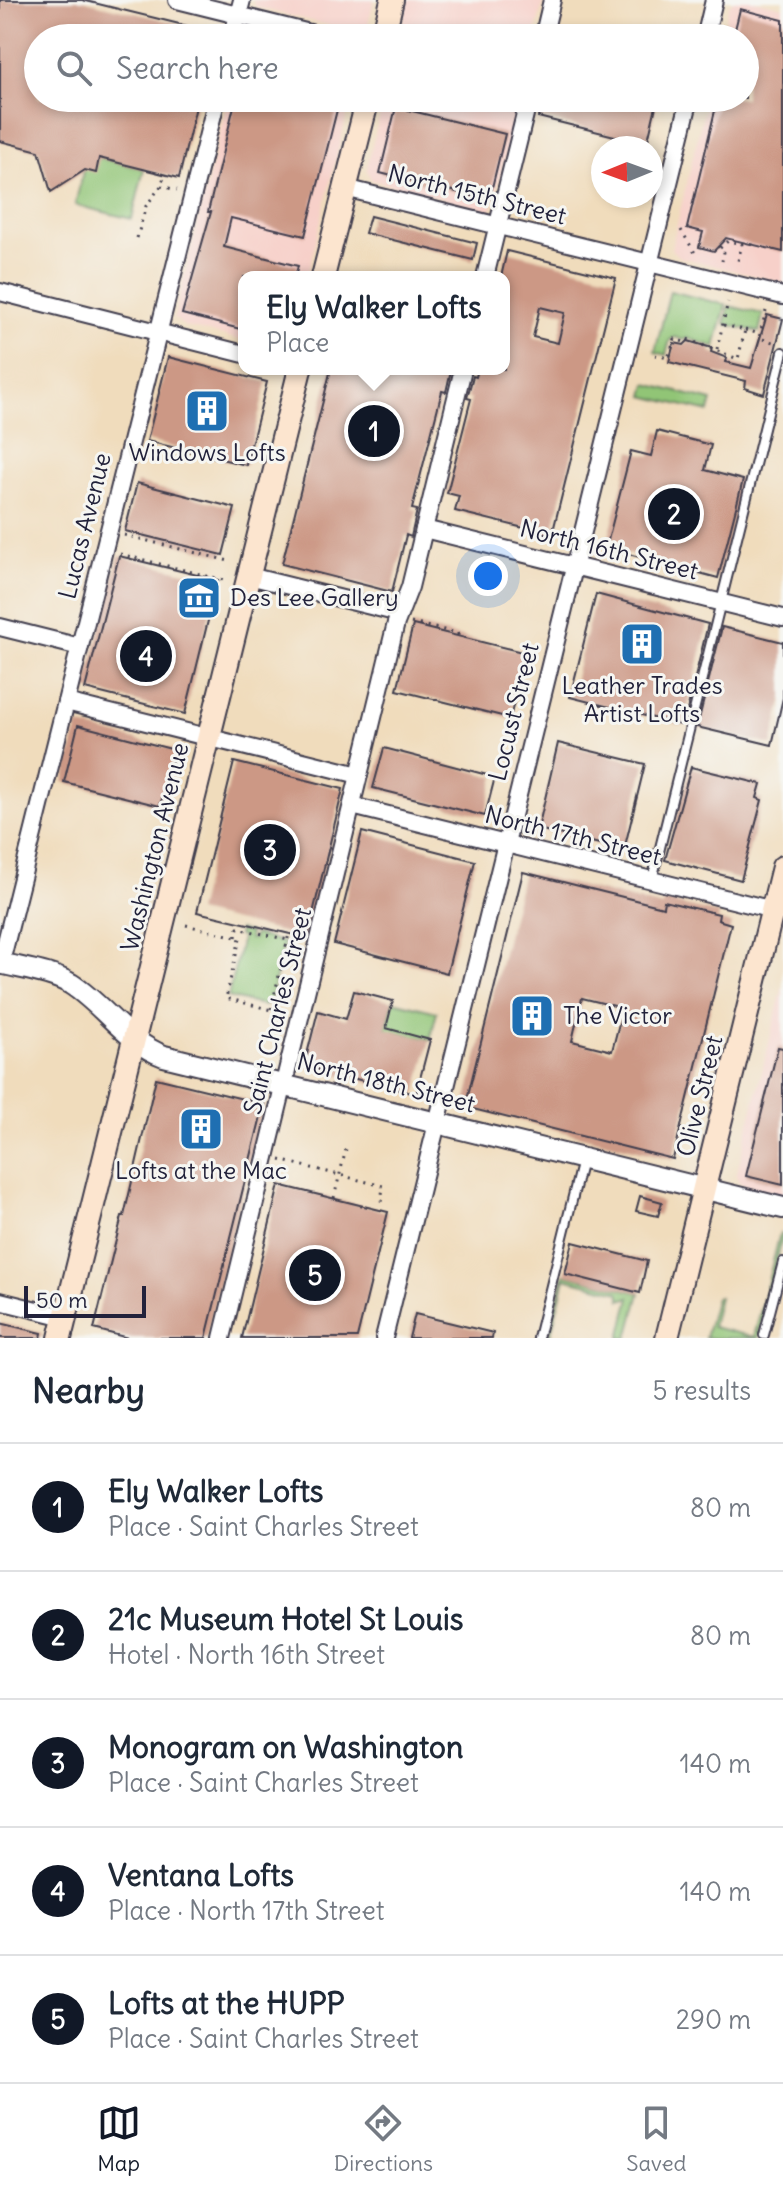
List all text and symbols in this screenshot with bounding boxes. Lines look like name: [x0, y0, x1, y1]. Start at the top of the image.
search box: [24, 24, 759, 112]
icon: search: [52, 46, 96, 90]
text: Search here: [116, 49, 279, 87]
north arrow: [591, 136, 663, 208]
street label: North 15th Street: [385, 157, 569, 231]
popup: [238, 271, 510, 375]
text: Ely Walker Lofts: [266, 288, 482, 326]
text: Place: [266, 326, 329, 359]
building icon: Windows Lofts: [183, 387, 231, 435]
pin: 1: [348, 401, 400, 461]
place label: Windows Lofts: [128, 437, 286, 467]
street label: Lucas Avenue: [51, 450, 117, 602]
pin: 2: [648, 484, 700, 544]
street label: North 16th Street: [517, 512, 701, 586]
your location: [468, 556, 508, 596]
museum icon: Des Lee Gallery: [175, 574, 223, 622]
place label: Des Lee Gallery: [230, 582, 399, 612]
building icon: Leather Trades Artist Lofts: [618, 620, 666, 668]
pin: 4: [120, 626, 172, 686]
street label: Locust Street: [481, 640, 545, 784]
place label: Leather Trades Artist Lofts: [561, 670, 723, 728]
street label: Washington Avenue: [114, 739, 194, 954]
street label: North 17th Street: [482, 799, 664, 871]
pin: 3: [244, 820, 296, 880]
street label: Saint Charles Street: [237, 904, 317, 1117]
building icon: The Victor: [508, 992, 556, 1040]
place label: The Victor: [563, 1000, 672, 1030]
street label: Olive Street: [670, 1032, 729, 1159]
street label: North 18th Street: [294, 1045, 478, 1119]
building icon: Lofts at the Mac: [177, 1105, 225, 1153]
place label: Lofts at the Mac: [115, 1155, 287, 1185]
pin: 5: [289, 1245, 341, 1305]
scale bar: [24, 1282, 146, 1318]
text: 50 m: [36, 1286, 88, 1314]
text: Nearby: [32, 1369, 145, 1412]
text: 5 results: [653, 1374, 751, 1407]
text: Ely Walker Lofts: [108, 1472, 324, 1510]
text: 1: [53, 1491, 63, 1524]
text: 80 m: [690, 1491, 751, 1524]
text: Place · Saint Charles Street: [108, 1510, 419, 1543]
text: 21c Museum Hotel St Louis: [108, 1600, 463, 1638]
text: 2: [51, 1619, 65, 1652]
text: 80 m: [690, 1619, 751, 1652]
text: Hotel · North 16th Street: [108, 1638, 385, 1671]
text: Monogram on Washington: [108, 1728, 463, 1766]
text: 3: [51, 1747, 65, 1780]
text: 140 m: [680, 1747, 751, 1780]
text: Place · Saint Charles Street: [108, 1766, 419, 1799]
text: Ventana Lofts: [108, 1856, 294, 1894]
text: 4: [50, 1875, 66, 1908]
text: 140 m: [680, 1875, 751, 1908]
text: Place · North 17th Street: [108, 1894, 384, 1927]
text: Lofts at the HUPP: [108, 1984, 345, 2022]
text: 5: [51, 2003, 65, 2036]
text: 290 m: [676, 2003, 751, 2036]
text: Place · Saint Charles Street: [108, 2022, 419, 2055]
tab: Map: [97, 2101, 141, 2177]
tab: Directions: [334, 2101, 433, 2177]
tab: Saved: [626, 2101, 686, 2177]

